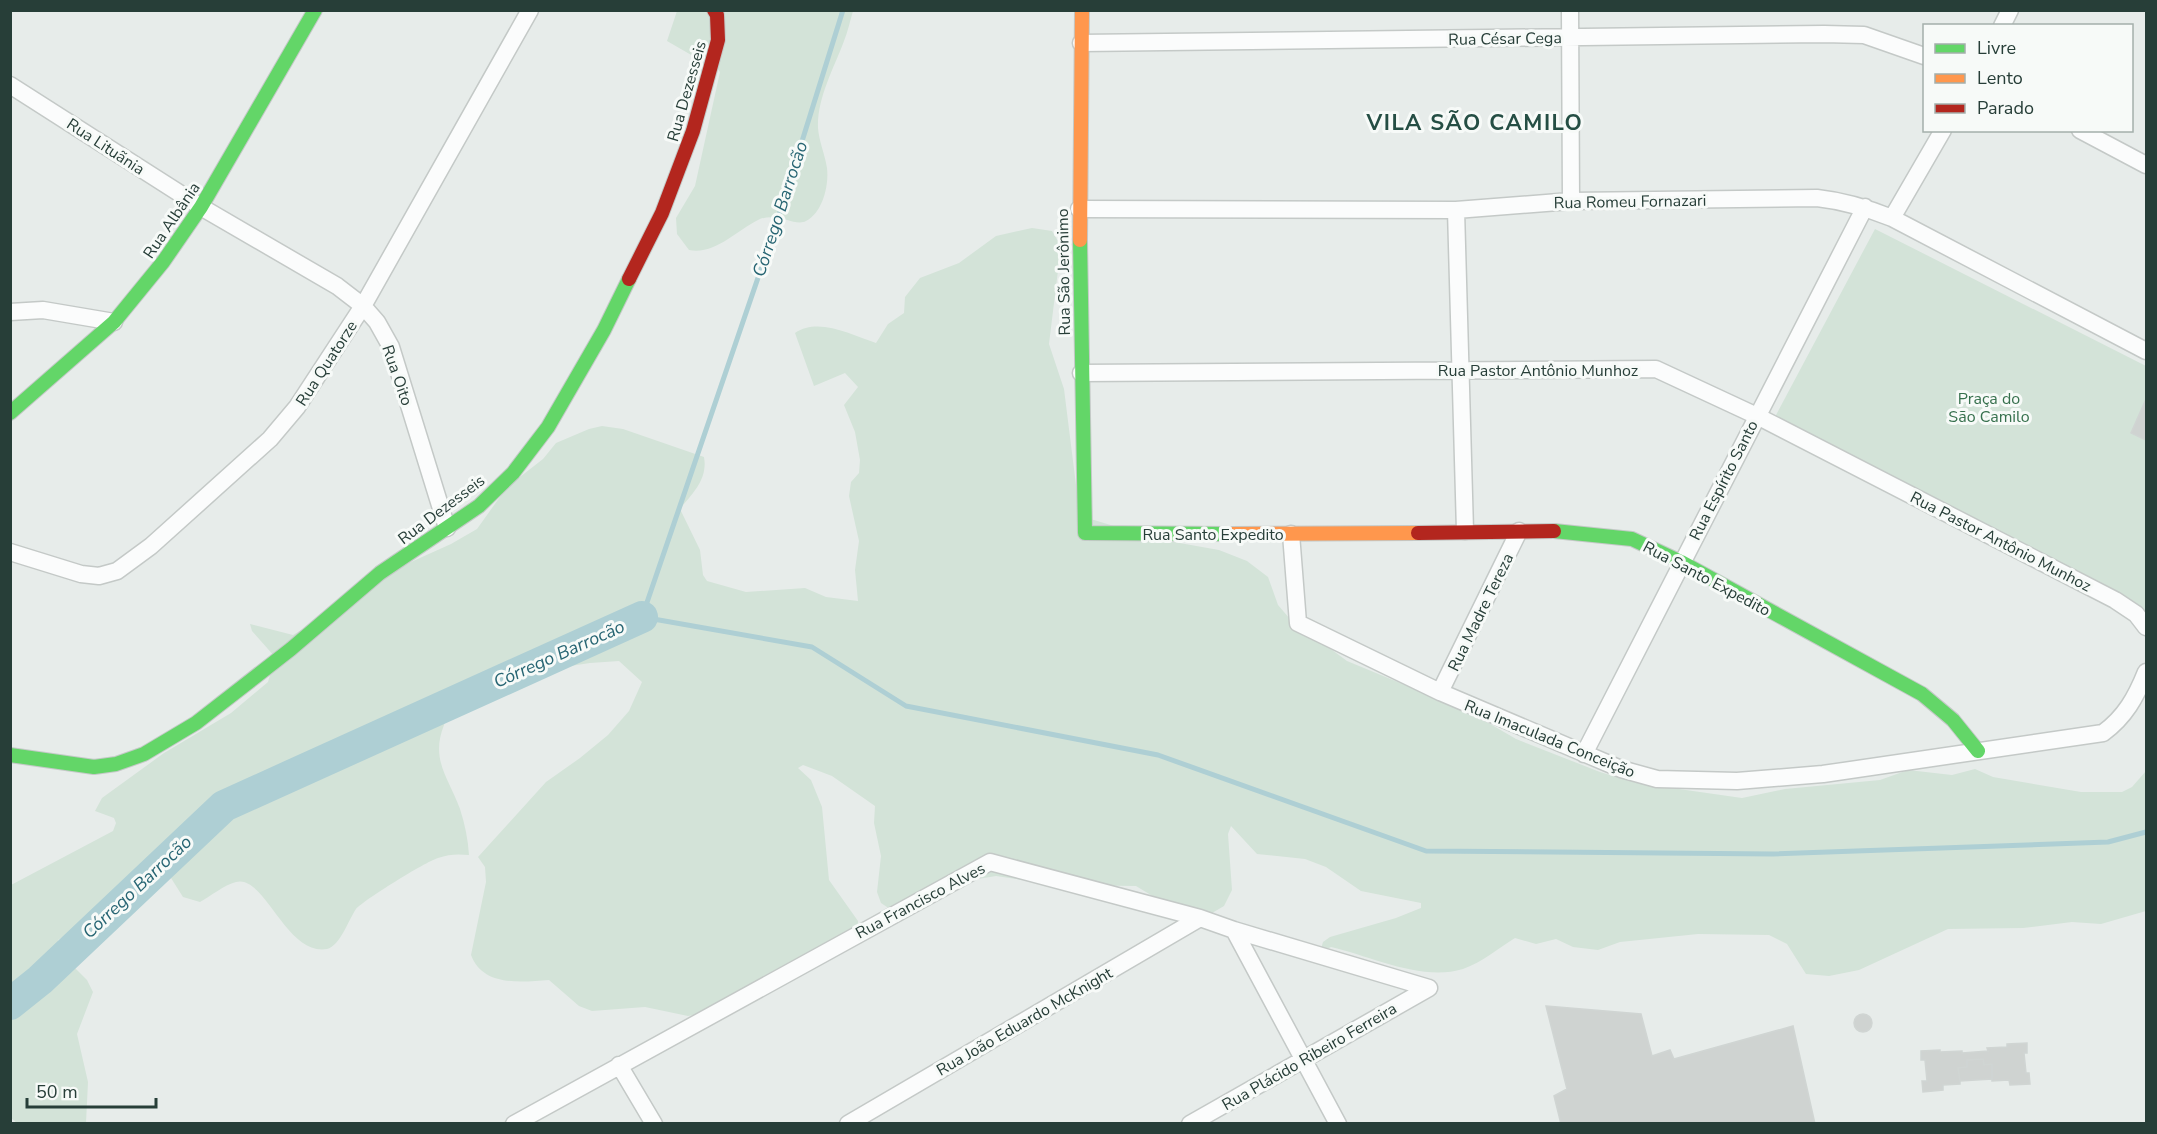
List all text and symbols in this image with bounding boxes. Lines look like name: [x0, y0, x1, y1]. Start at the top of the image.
legend: [1923, 24, 2133, 132]
street label: Rua César Cega: [1448, 27, 1562, 51]
text: Livre: [1977, 36, 2016, 60]
street label: Rua Dezesseis: [662, 38, 712, 144]
text: Lento: [1977, 66, 2023, 90]
text: Parado: [1977, 96, 2034, 120]
district label: VILA SÃO CAMILO: [1366, 108, 1583, 138]
street label: Rua Lituãnia: [62, 113, 149, 180]
water label: Córrego Barrocão: [747, 138, 813, 280]
street label: Rua Albânia: [138, 178, 205, 263]
street label: Rua Romeu Fornazari: [1553, 190, 1707, 214]
street label: Rua São Jerônimo: [1052, 208, 1076, 336]
street label: Rua Quatorze: [291, 316, 363, 411]
street label: Rua Oito: [376, 342, 418, 409]
street label: Rua Pastor Antônio Munhoz: [1438, 360, 1638, 382]
park label: Praça do São Camilo: [1948, 388, 2030, 428]
street label: Rua Espírito Santo: [1684, 417, 1764, 544]
street label: Rua Dezesseis: [394, 470, 490, 550]
street label: Rua Pastor Antônio Munhoz: [1906, 487, 2095, 597]
street label: Rua Santo Expedito: [1142, 524, 1284, 546]
street label: Rua Santo Expedito: [1639, 536, 1774, 622]
street label: Rua Madre Tereza: [1443, 550, 1519, 675]
water label: Córrego Barrocão: [490, 614, 628, 694]
street label: Rua Imaculada Conceição: [1461, 695, 1638, 783]
water label: Córrego Barrocão: [77, 830, 197, 944]
street label: Rua Francisco Alves: [852, 857, 989, 944]
street label: Rua João Eduardo McKnight: [932, 962, 1117, 1081]
street label: Rua Plácido Ribeiro Ferreira: [1218, 998, 1401, 1116]
scale bar: [27, 1071, 156, 1109]
text: 50 m: [36, 1080, 78, 1104]

